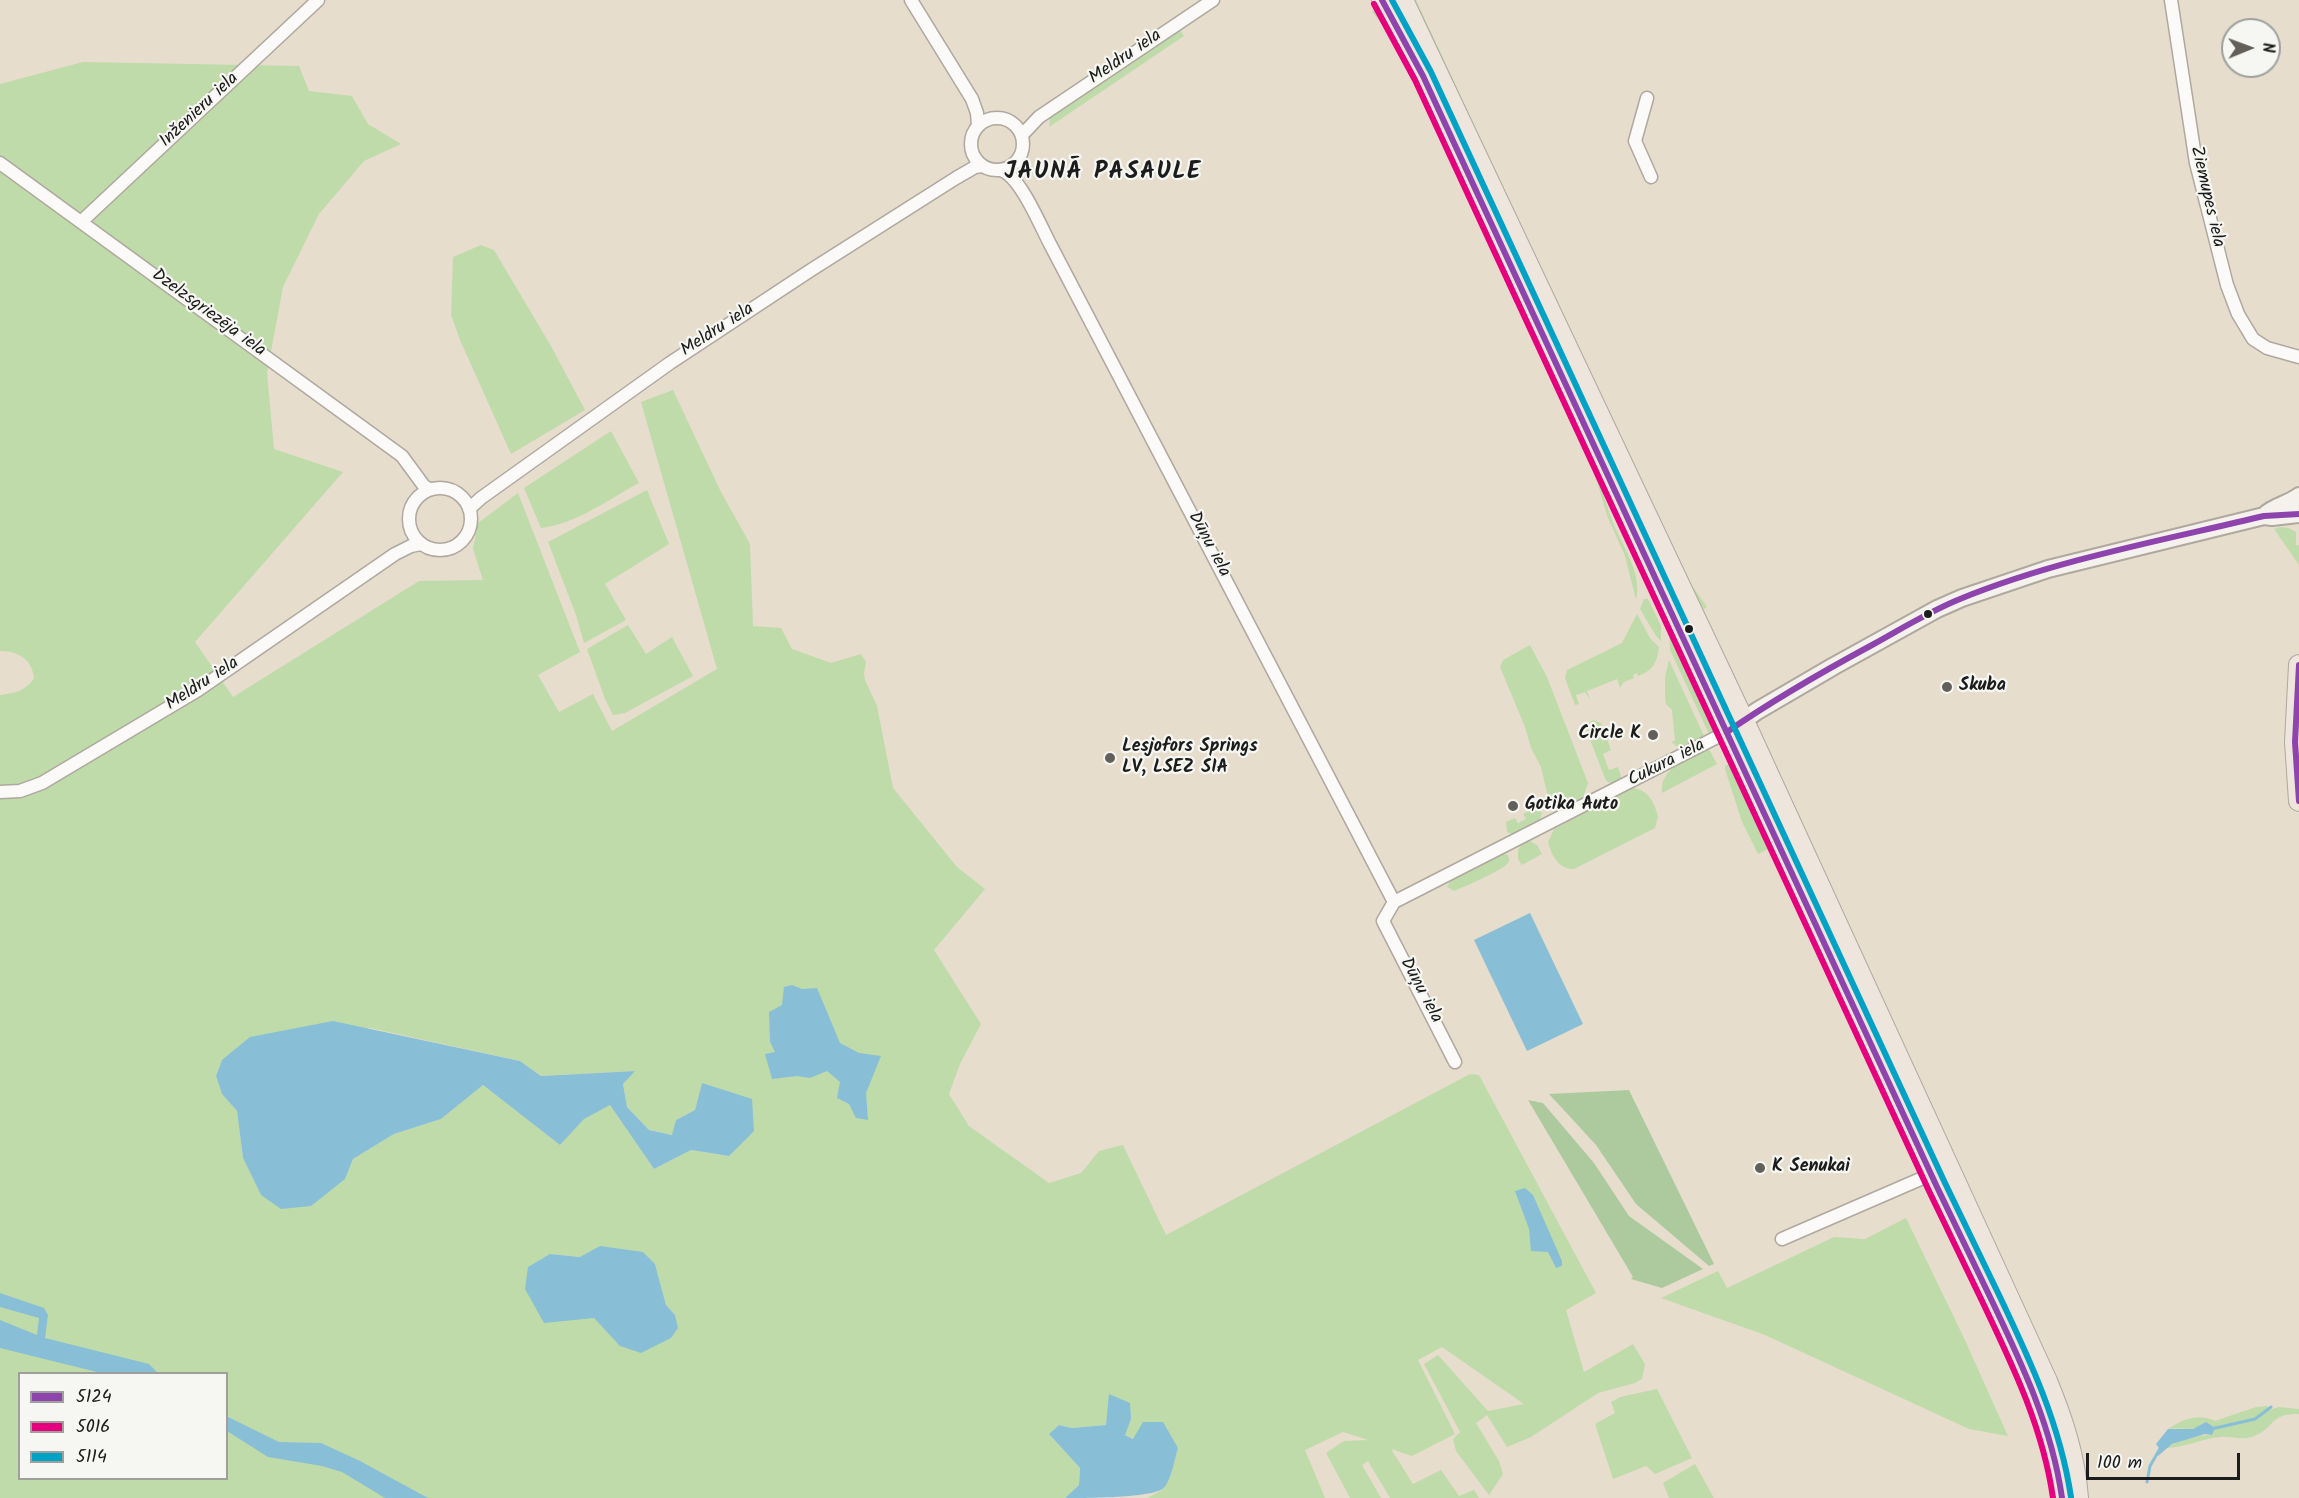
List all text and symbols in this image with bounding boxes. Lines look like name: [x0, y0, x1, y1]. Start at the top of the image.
north arrow: [2221, 18, 2281, 78]
street label: Meldru iela: [1086, 26, 1166, 90]
text: N: [2255, 42, 2280, 53]
street label: Inženieru iela: [156, 69, 244, 153]
street label: Ziemupes iela: [2184, 144, 2228, 250]
district label: JAUNĀ PASAULE: [1004, 160, 1202, 188]
street label: Dzelzsgriezēja iela: [147, 265, 269, 363]
street label: Meldru iela: [677, 299, 759, 363]
street label: Dūņu iela: [1182, 509, 1234, 581]
unlabelled marker: [1922, 608, 1934, 620]
unlabelled marker: [1683, 623, 1695, 635]
street label: Meldru iela: [162, 653, 244, 717]
place label: Skuba: [1959, 676, 2006, 698]
marker: Skuba: [1940, 680, 1954, 694]
place label: Circle K: [1579, 724, 1641, 746]
marker: Circle K: [1646, 728, 1660, 742]
street label: Cukura iela: [1625, 735, 1709, 793]
place label: Lesjofors Springs LV, LSEZ SIA: [1122, 737, 1258, 780]
marker: Lesjofors Springs LV, LSEZ SIA: [1103, 751, 1117, 765]
place label: Gotika Auto: [1525, 795, 1618, 817]
marker: Gotika Auto: [1506, 799, 1520, 813]
street label: Dūņu iela: [1394, 955, 1446, 1027]
place label: K Senukai: [1772, 1157, 1850, 1179]
marker: K Senukai: [1753, 1161, 1767, 1175]
legend: [18, 1372, 228, 1480]
text: 5124: [76, 1383, 112, 1412]
text: 5016: [76, 1413, 110, 1442]
scale bar: [2089, 1441, 2244, 1479]
text: 5114: [76, 1443, 107, 1472]
text: 100 m: [2097, 1449, 2142, 1478]

